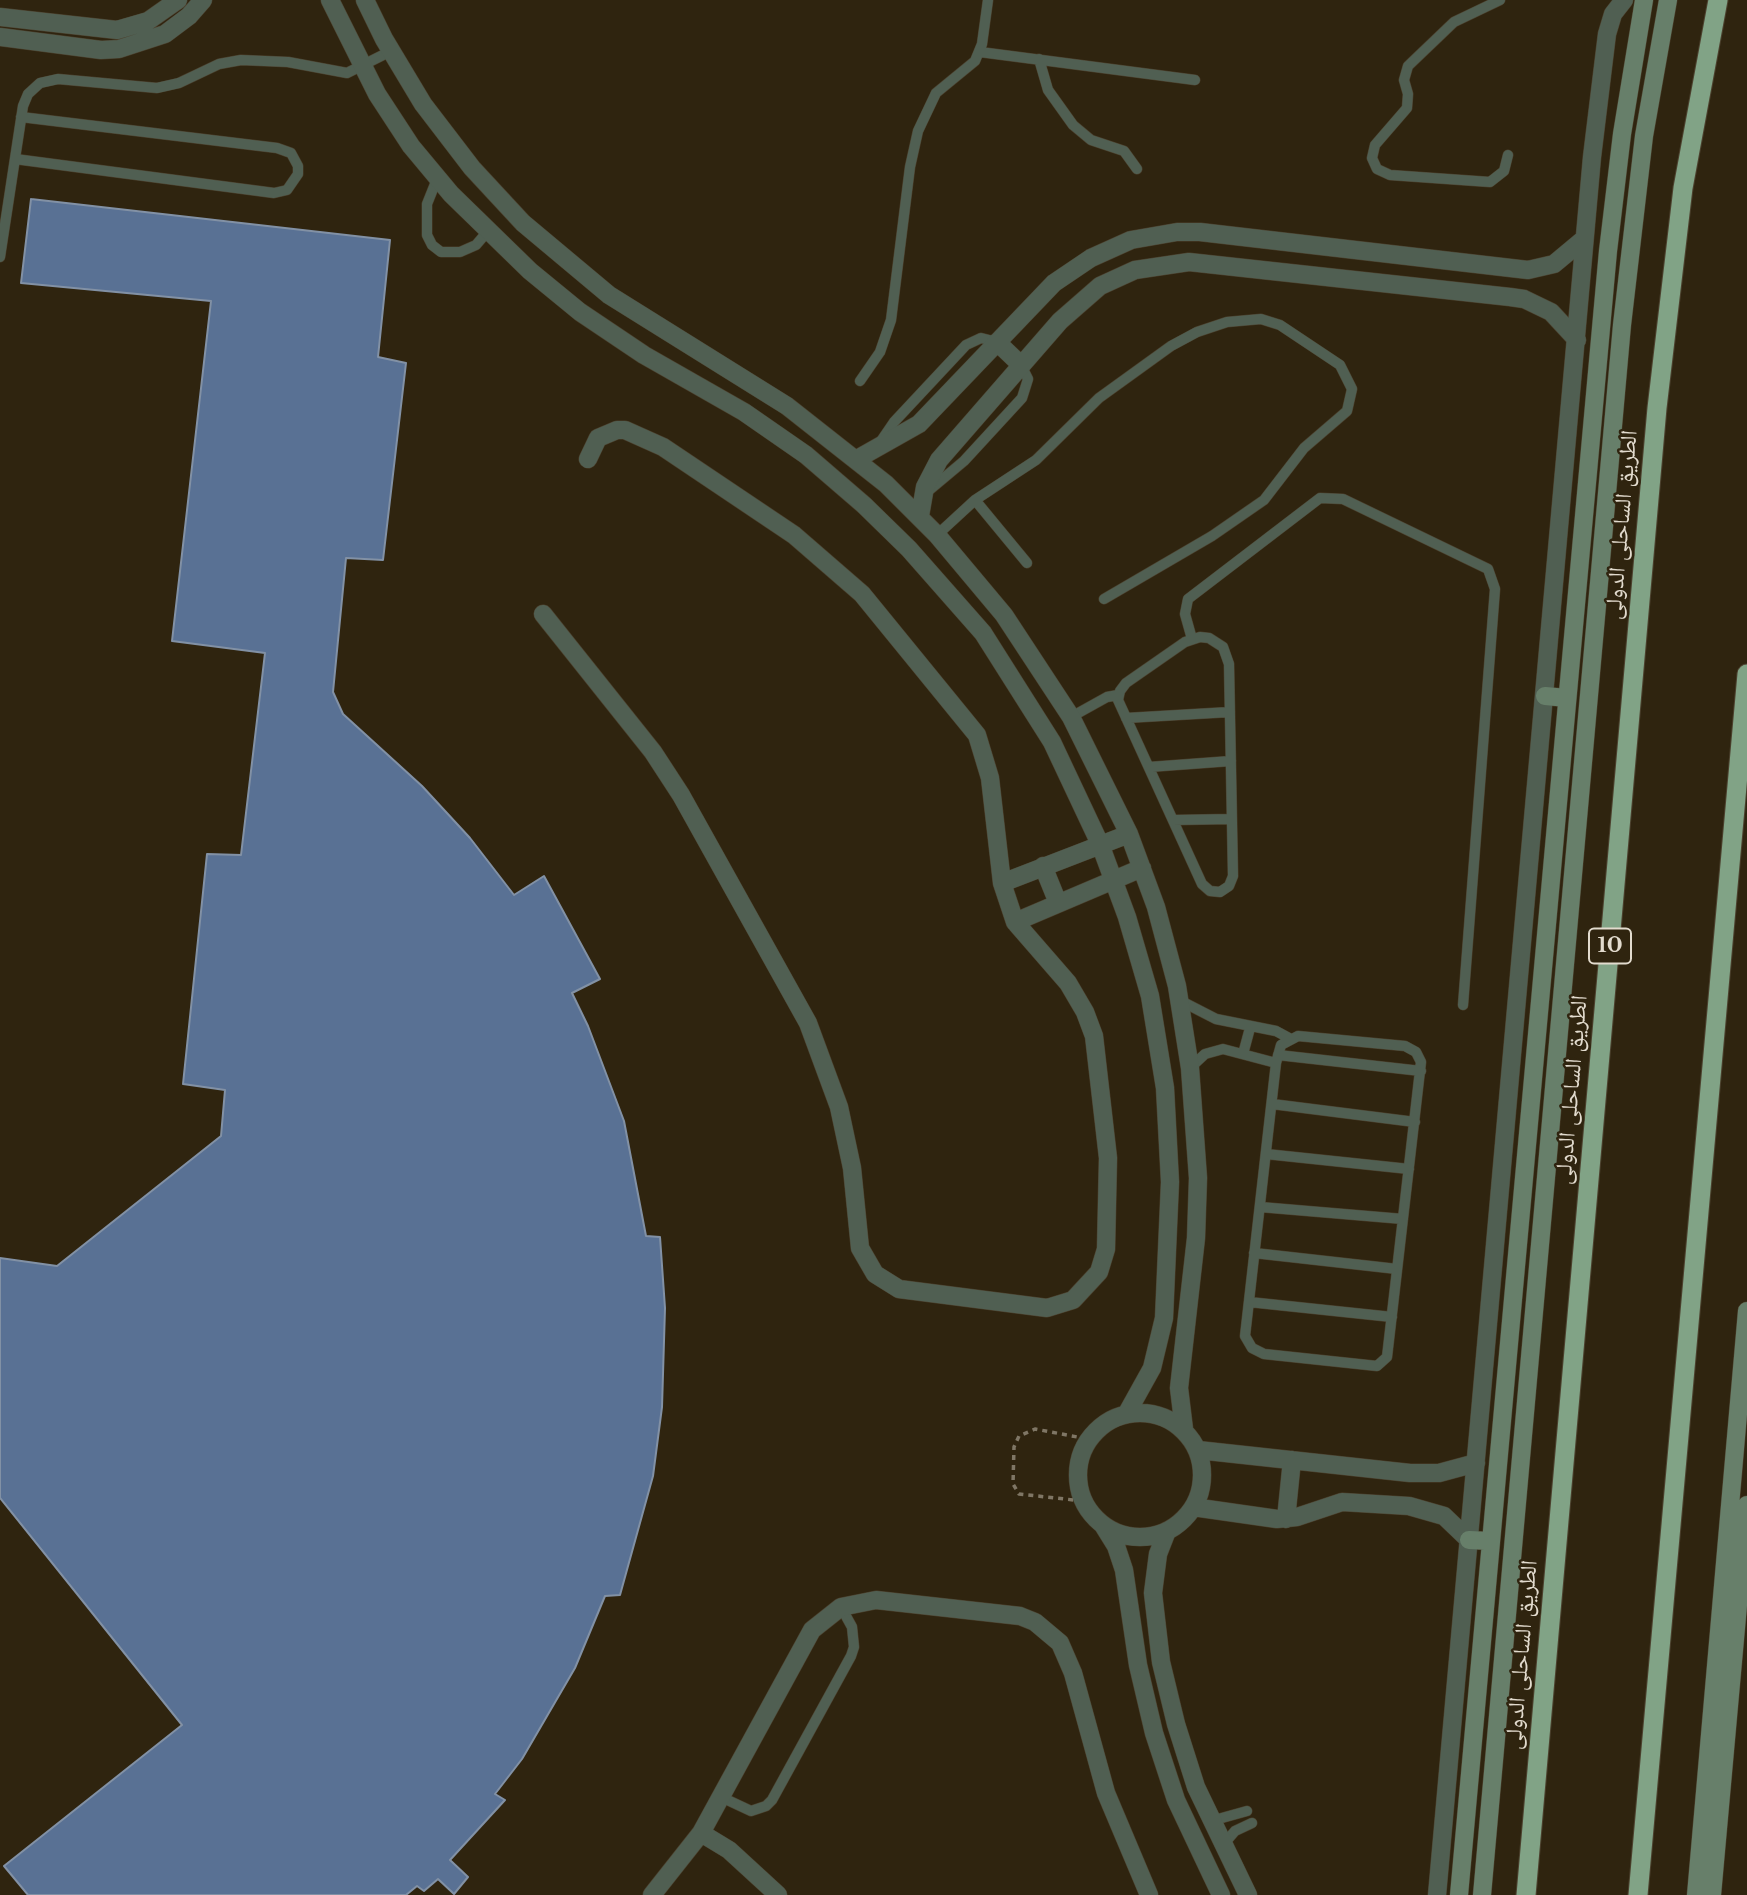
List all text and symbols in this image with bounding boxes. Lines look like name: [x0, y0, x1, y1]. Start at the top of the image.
street label: الطريق الساحلى الدولى: [1600, 429, 1644, 621]
road number: 10: [1589, 928, 1631, 964]
street label: الطريق الساحلى الدولى: [1550, 994, 1594, 1186]
street label: الطريق الساحلى الدولى: [1500, 1559, 1544, 1751]

